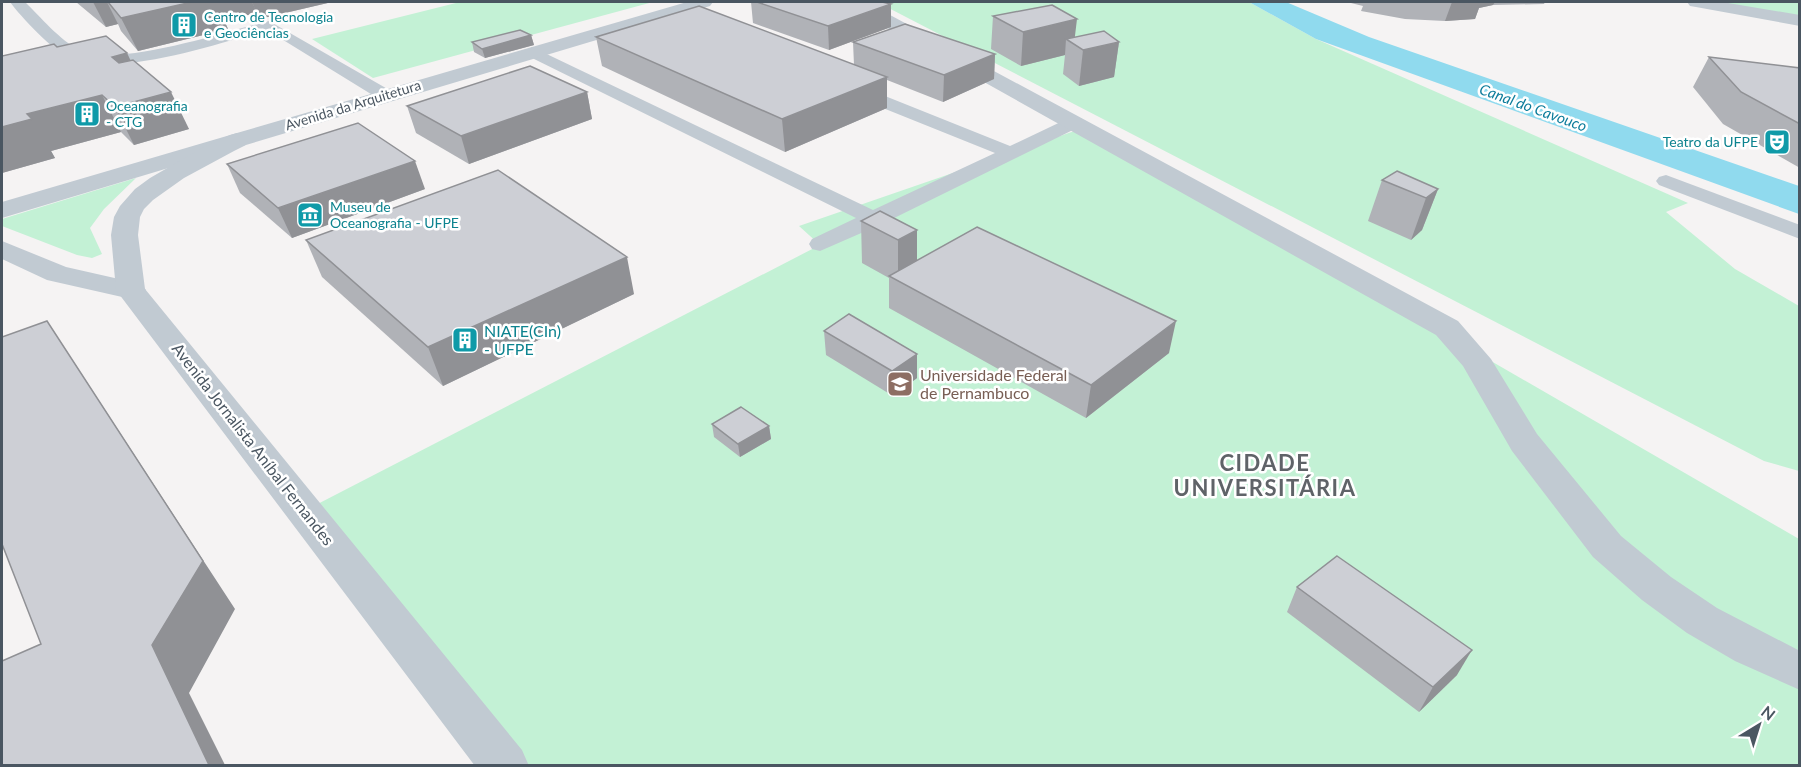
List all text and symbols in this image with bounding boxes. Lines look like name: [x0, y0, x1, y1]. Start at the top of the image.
place label: Centro de Tecnologia e Geociências: [204, 8, 333, 41]
building icon: Centro de Tecnologia e Geociências: [169, 10, 199, 40]
street label: Avenida da Arquitetura: [283, 76, 423, 133]
water label: Canal do Cavouco: [1477, 79, 1590, 135]
place label: Oceanografia - CTG: [106, 97, 188, 130]
building icon: Oceanografia - CTG: [72, 99, 102, 129]
theatre icon: Teatro da UFPE: [1762, 127, 1792, 157]
place label: Teatro da UFPE: [1663, 133, 1758, 150]
place label: Museu de Oceanografia - UFPE: [330, 198, 459, 231]
museum icon: Museu de Oceanografia - UFPE: [295, 200, 325, 230]
place label: NIATE(CIn) - UFPE: [484, 321, 561, 358]
building icon: NIATE(CIn) - UFPE: [450, 325, 480, 355]
street label: Avenida Jornalista Aníbal Fernandes: [169, 339, 338, 549]
place label: Universidade Federal de Pernambuco: [920, 365, 1067, 402]
school or university icon: Universidade Federal de Pernambuco: [885, 369, 915, 399]
district label: CIDADE UNIVERSITÁRIA: [1174, 449, 1356, 501]
north arrow: [1729, 695, 1789, 755]
text: N: [1758, 702, 1779, 724]

